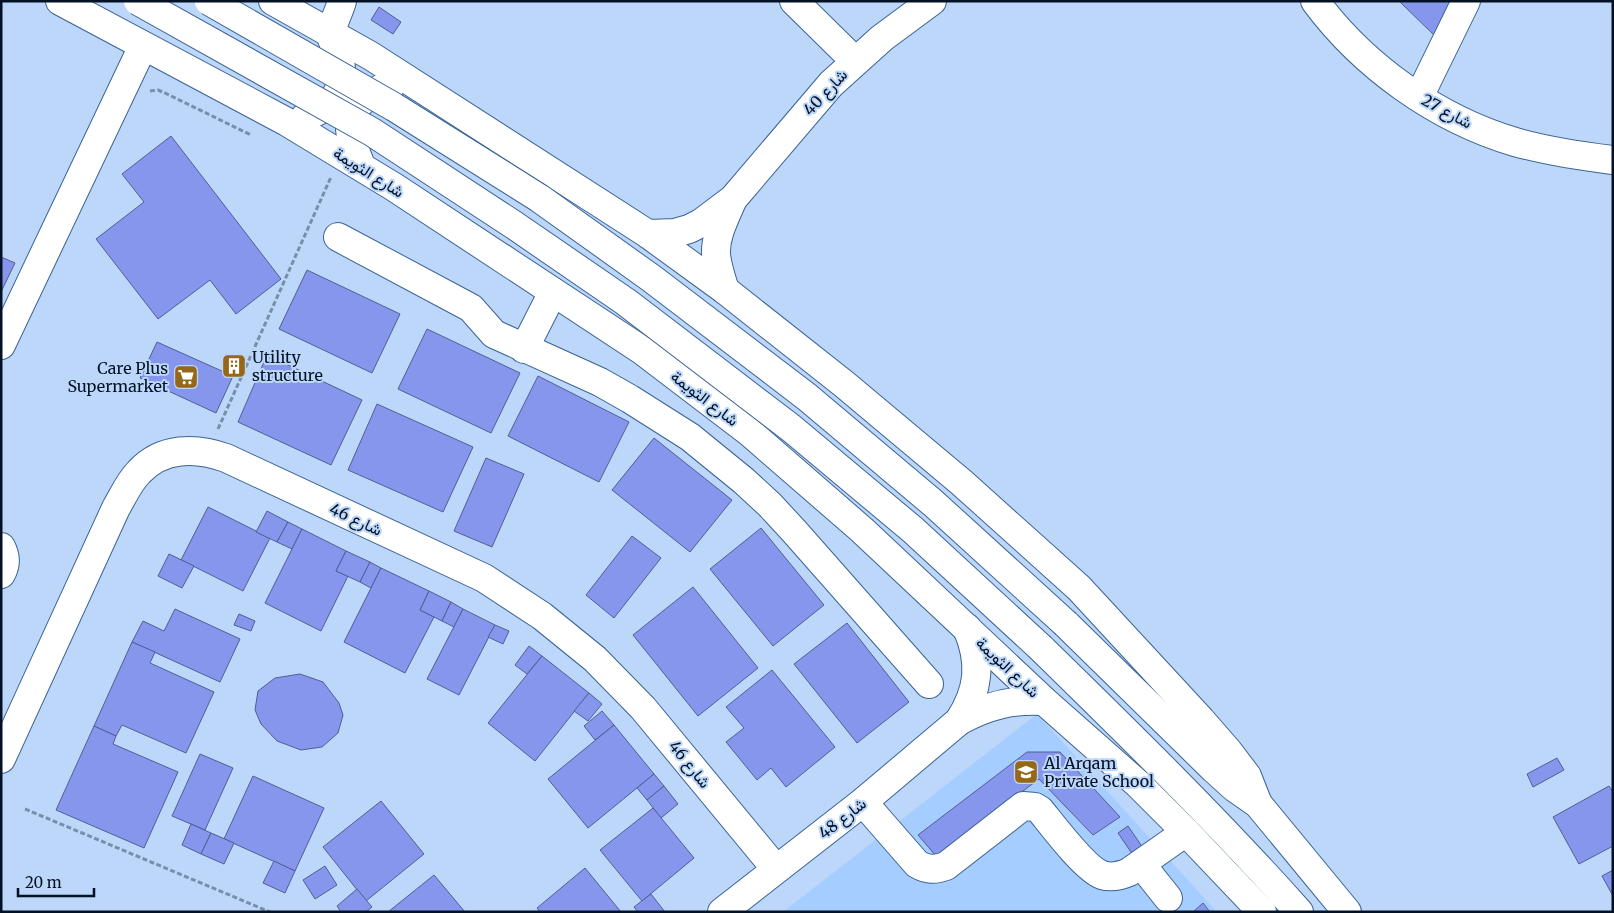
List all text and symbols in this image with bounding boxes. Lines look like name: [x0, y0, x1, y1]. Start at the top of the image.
street label: شارع 40: [799, 65, 853, 121]
street label: شارع 27: [1417, 89, 1476, 134]
street label: شارع الثويمة: [329, 142, 408, 203]
place label: Utility structure: [252, 347, 323, 385]
building icon: Utility structure: [221, 353, 247, 379]
place label: Care Plus Supermarket: [67, 358, 169, 396]
supermarket icon: Care Plus Supermarket: [173, 364, 199, 390]
street label: شارع الثويمة: [666, 366, 743, 432]
street label: شارع 46: [326, 498, 385, 542]
street label: شارع الثويمة: [971, 633, 1044, 703]
street label: شارع 46: [663, 736, 715, 793]
place label: Al Arqam Private School: [1043, 753, 1154, 791]
school or university icon: Al Arqam Private School: [1013, 759, 1039, 785]
street label: شارع 48: [814, 793, 871, 844]
scale bar: [18, 866, 94, 898]
text: 20 m: [25, 873, 62, 892]

